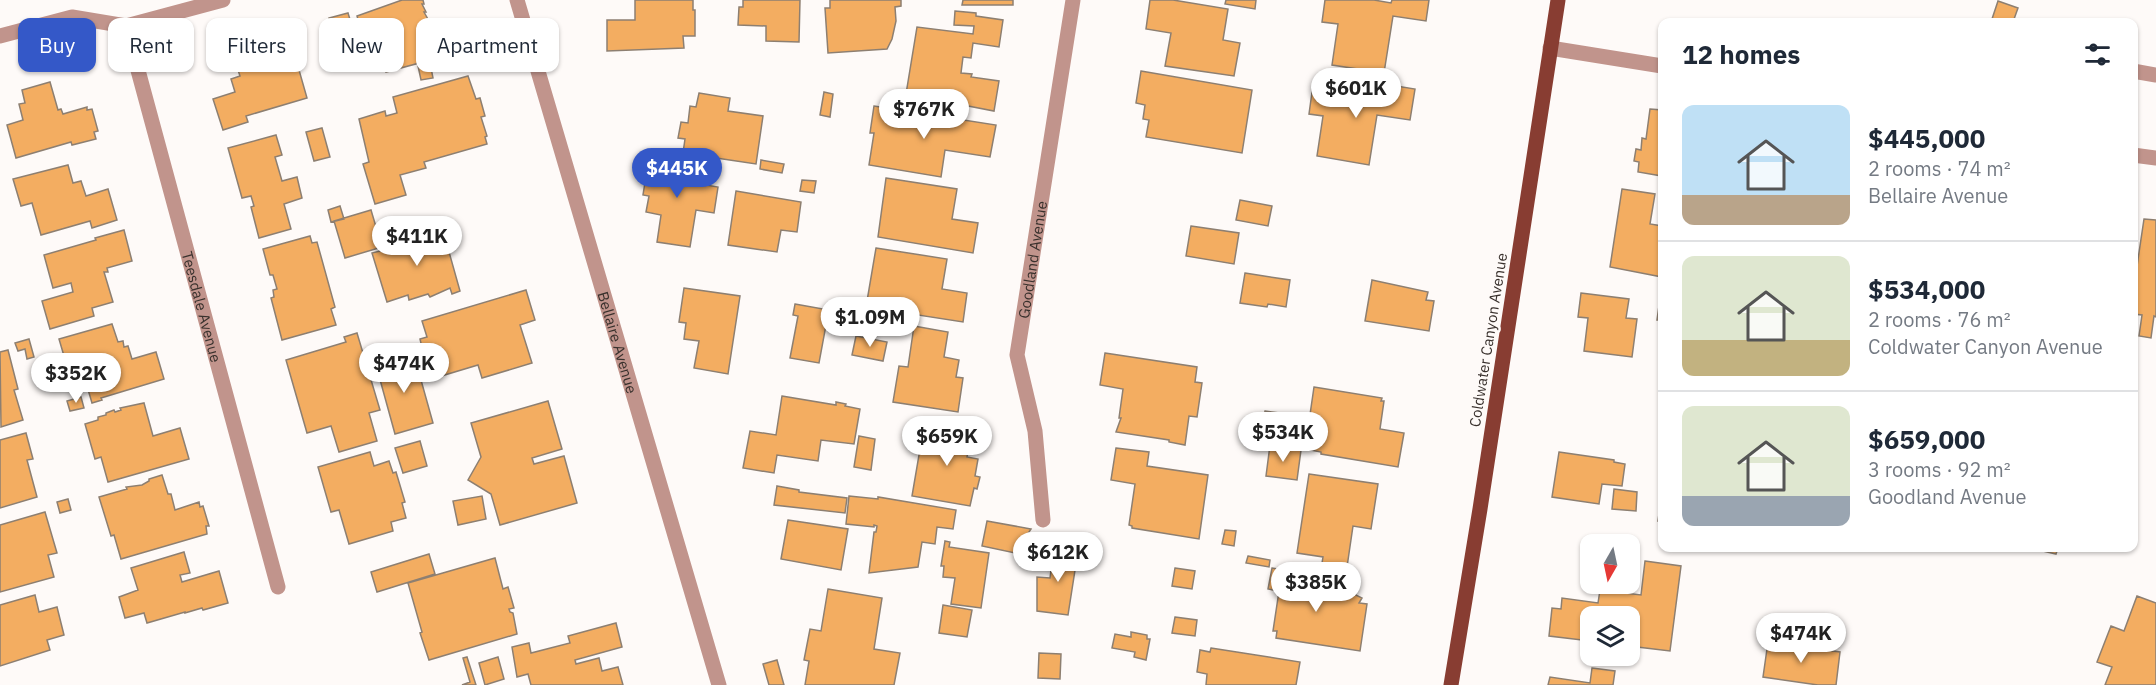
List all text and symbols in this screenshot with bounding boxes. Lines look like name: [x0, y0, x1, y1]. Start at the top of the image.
chip: Buy: [18, 18, 96, 72]
chip: Rent: [108, 18, 194, 72]
chip: Filters: [206, 18, 307, 72]
chip: New: [319, 18, 404, 72]
chip: Apartment: [416, 18, 559, 72]
text: 12 homes: [1682, 37, 1800, 71]
icon: filters: [2081, 38, 2114, 71]
pin: $601K: [1314, 68, 1398, 119]
text: $601K: [1325, 74, 1387, 101]
pin: $767K: [882, 89, 966, 140]
text: $767K: [893, 95, 955, 122]
text: $445,000: [1868, 121, 1985, 155]
icon: home: [1730, 129, 1802, 201]
pin: $445K: [635, 148, 719, 199]
text: $445K: [646, 154, 708, 181]
text: 2 rooms · 74 m²: [1868, 155, 2011, 182]
text: Bellaire Avenue: [1868, 182, 2008, 209]
street label: Goodland Avenue: [1013, 199, 1051, 320]
pin: $411K: [375, 216, 459, 267]
text: $411K: [386, 222, 448, 249]
street label: Teesdale Avenue: [178, 249, 226, 364]
street label: Coldwater Canyon Avenue: [1465, 252, 1511, 428]
text: $534,000: [1868, 272, 1985, 306]
icon: home: [1730, 280, 1802, 352]
street label: Bellaire Avenue: [594, 289, 642, 396]
pin: $1.09M: [821, 297, 919, 348]
text: $1.09M: [835, 303, 905, 330]
text: 2 rooms · 76 m²: [1868, 306, 2011, 333]
text: Coldwater Canyon Avenue: [1868, 333, 2103, 360]
pin: $474K: [362, 343, 446, 394]
text: $474K: [373, 349, 435, 376]
pin: $352K: [34, 353, 118, 404]
text: $352K: [45, 359, 107, 386]
pin: $534K: [1241, 412, 1325, 463]
pin: $659K: [905, 416, 989, 467]
text: $534K: [1252, 418, 1314, 445]
text: $659K: [916, 422, 978, 449]
text: $659,000: [1868, 422, 1985, 456]
icon: home: [1730, 430, 1802, 502]
text: 3 rooms · 92 m²: [1868, 456, 2011, 483]
text: Goodland Avenue: [1868, 483, 2026, 510]
pin: $612K: [1016, 532, 1100, 583]
north arrow: [1580, 534, 1640, 594]
map controls: [1580, 534, 1640, 666]
text: $612K: [1027, 538, 1089, 565]
pin: $385K: [1274, 562, 1358, 613]
text: $385K: [1285, 568, 1347, 595]
button: layers: [1580, 606, 1640, 666]
pin: $474K: [1759, 613, 1843, 664]
text: $474K: [1770, 619, 1832, 646]

